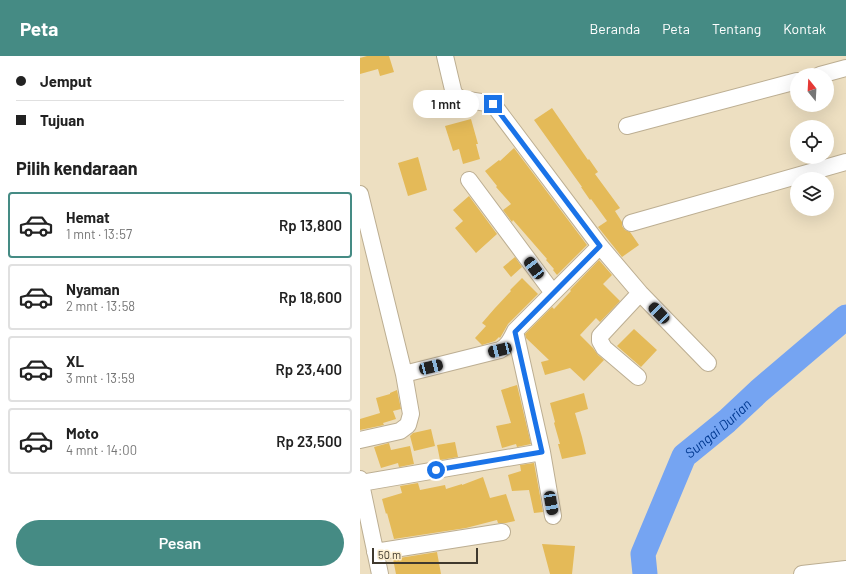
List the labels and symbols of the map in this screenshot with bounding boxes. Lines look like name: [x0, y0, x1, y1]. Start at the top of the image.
north arrow: [790, 68, 834, 112]
callout: 1 mnt: [413, 90, 479, 118]
route end: [484, 95, 502, 113]
car: [522, 255, 546, 281]
car: [646, 300, 672, 326]
car: [487, 341, 513, 359]
car: [418, 358, 444, 376]
water label: Sungai Durian: [681, 395, 754, 461]
route start: [427, 461, 445, 479]
car: [543, 490, 559, 516]
scale bar: [372, 546, 478, 565]

